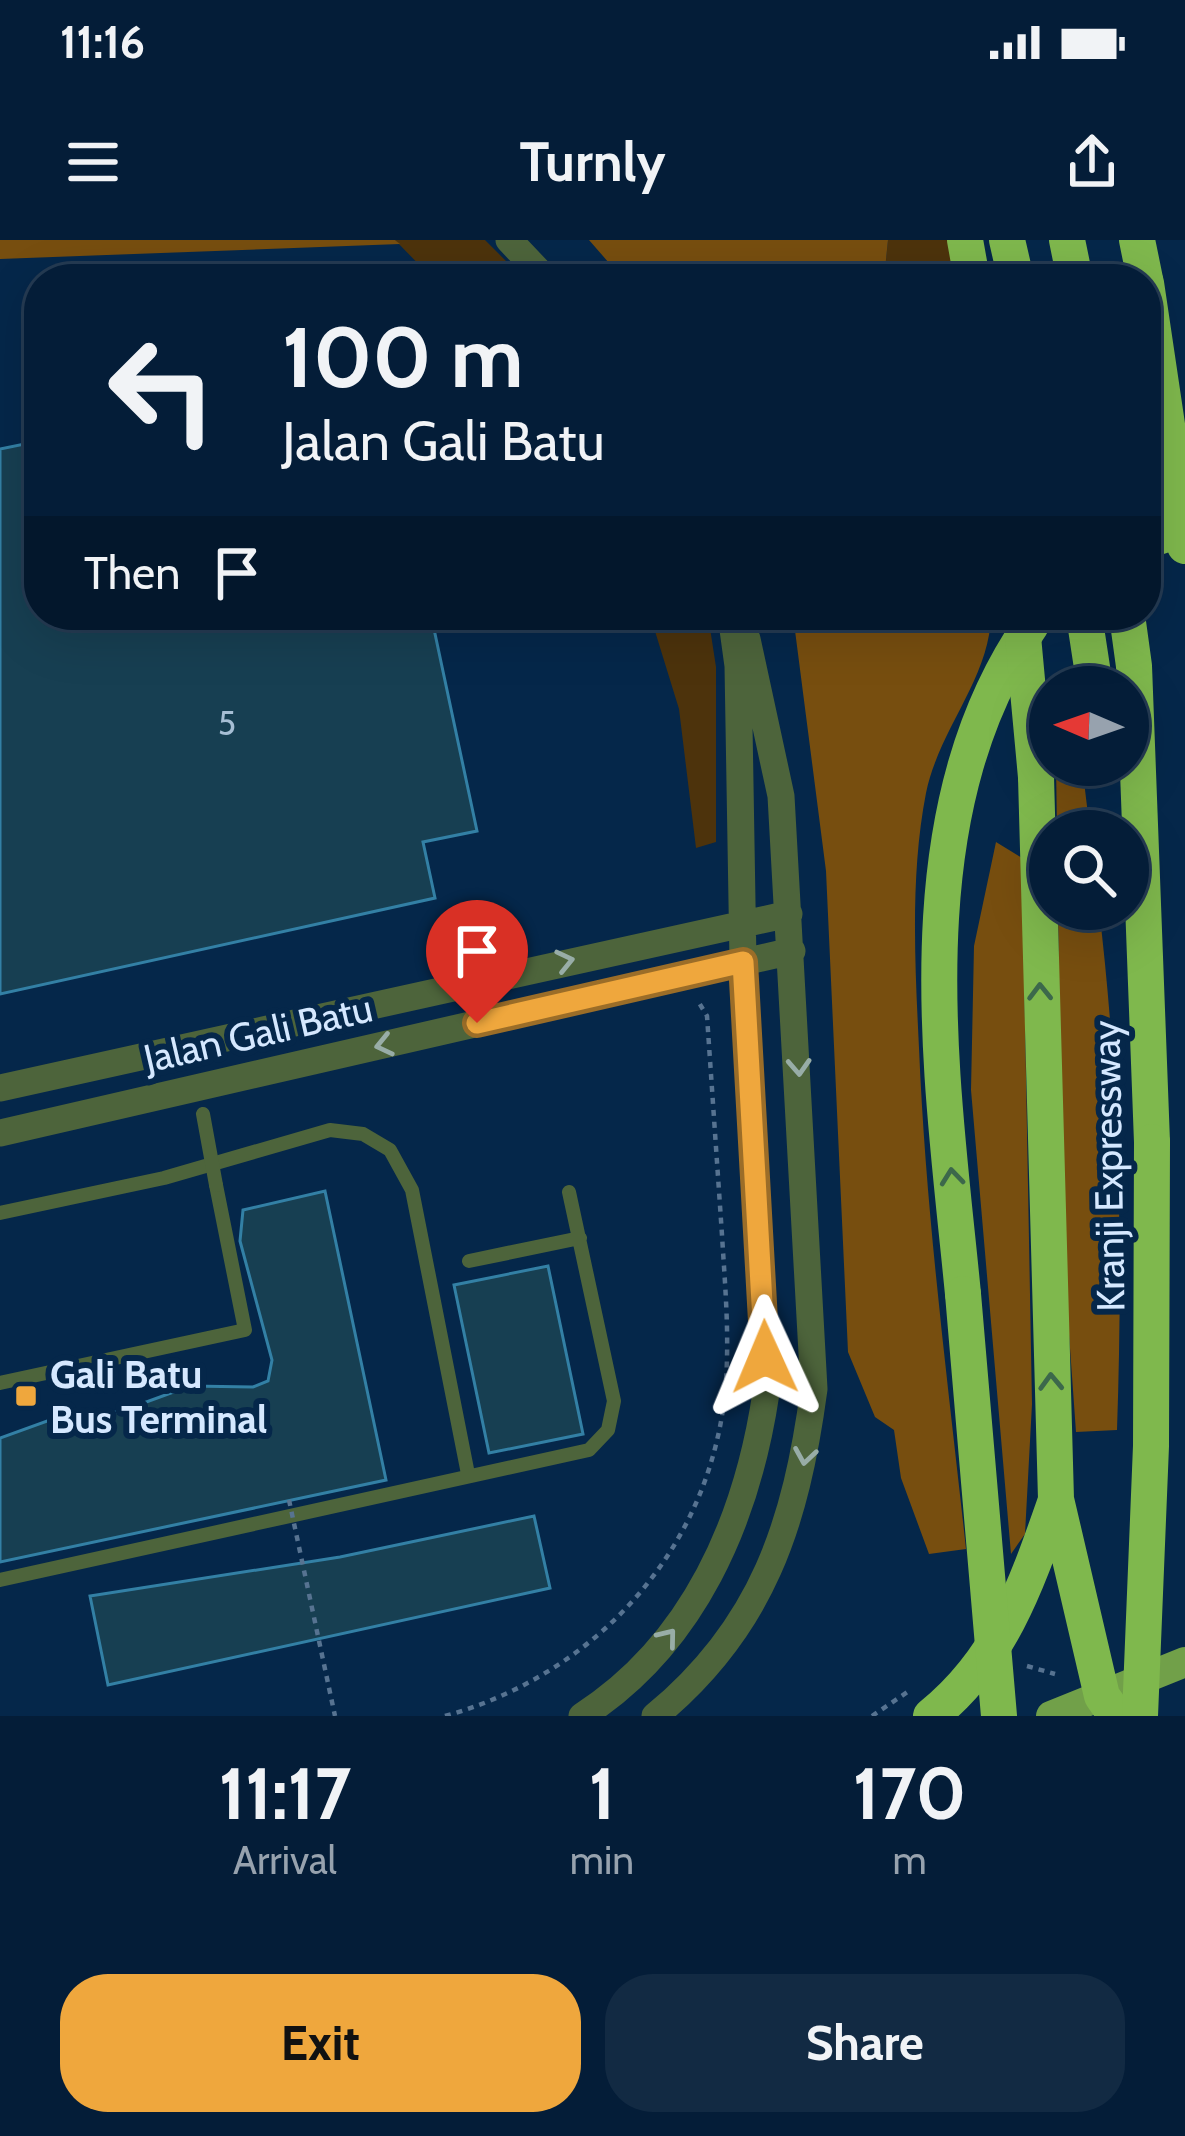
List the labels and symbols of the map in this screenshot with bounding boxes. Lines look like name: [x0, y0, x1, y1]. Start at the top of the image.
north arrow: [1029, 666, 1149, 786]
house number: 5: [218, 703, 236, 743]
pin: [426, 900, 528, 1023]
one-way arrow: [555, 950, 575, 975]
one-way arrow: [1028, 982, 1054, 1001]
street label: Jalan Gali Batu: [138, 983, 377, 1083]
street label: Kranji Expressway: [1081, 1019, 1135, 1312]
one-way arrow: [374, 1031, 394, 1056]
one-way arrow: [785, 1058, 811, 1077]
one-way arrow: [940, 1167, 965, 1186]
position arrow: [702, 1294, 828, 1420]
place label: Gali Batu Bus Terminal: [50, 1350, 267, 1443]
one-way arrow: [1038, 1372, 1064, 1391]
marker: Gali Batu Bus Terminal: [13, 1383, 39, 1409]
one-way arrow: [793, 1446, 818, 1466]
one-way arrow: [653, 1629, 675, 1651]

